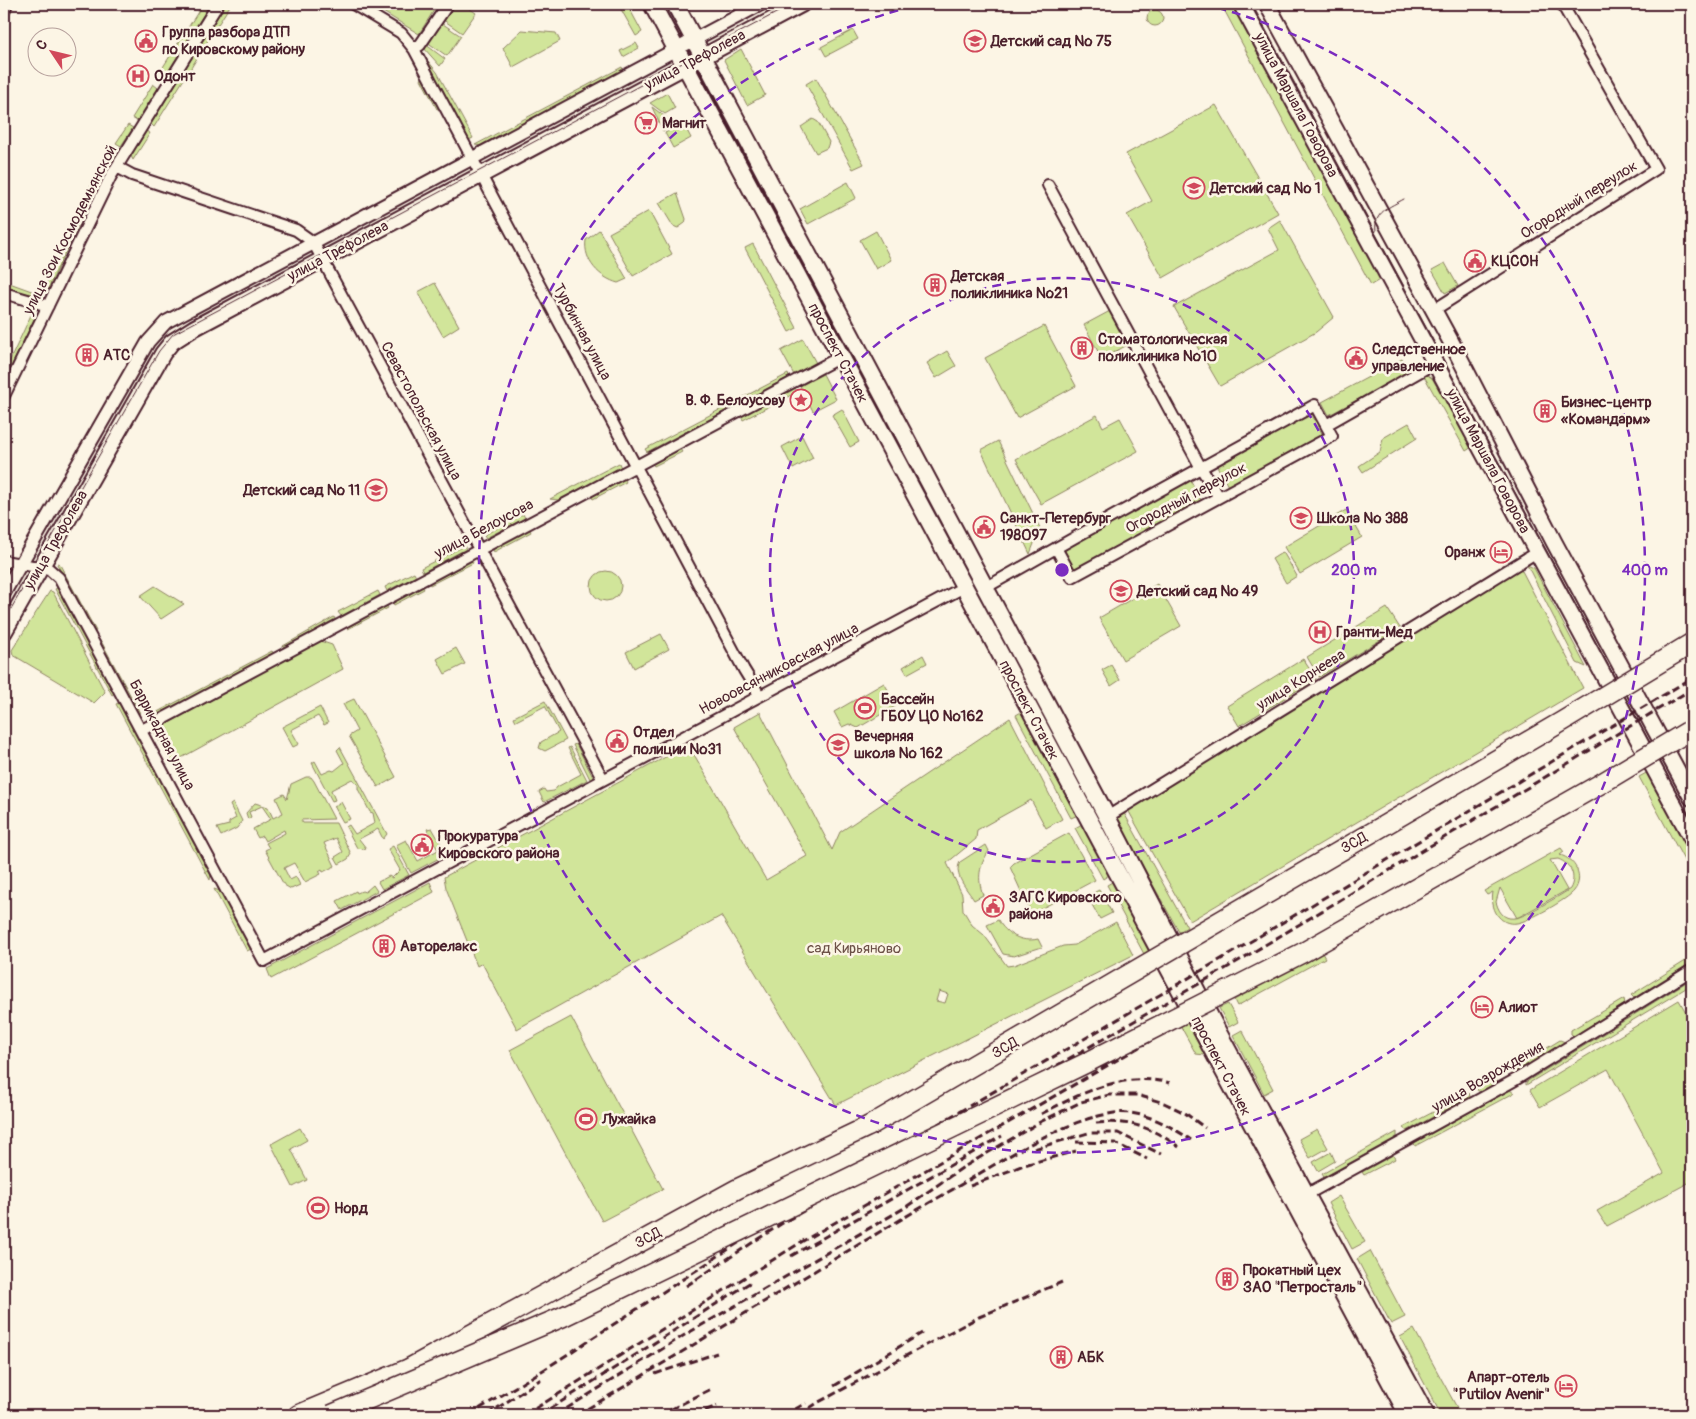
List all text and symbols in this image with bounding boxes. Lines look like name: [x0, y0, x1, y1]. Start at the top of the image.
place label: Группа разбора ДТП по Кировскому району: [162, 23, 306, 59]
street label: улица Трефолева: [640, 25, 749, 95]
north arrow: [28, 28, 78, 78]
street label: улица Маршала Говорова: [1249, 28, 1342, 181]
public building icon: Группа разбора ДТП по Кировскому району: [134, 29, 158, 53]
school or university icon: Детский сад № 75: [963, 29, 987, 53]
place label: Детский сад № 75: [990, 32, 1112, 51]
text: С: [32, 36, 51, 53]
hospital icon: Одонт: [126, 64, 150, 88]
place label: Одонт: [154, 67, 196, 86]
supermarket icon: Магнит: [634, 111, 658, 135]
place label: Магнит: [662, 114, 707, 133]
street label: улица Зои Космодемьянской: [18, 142, 121, 319]
street label: Огородный переулок: [1517, 156, 1641, 244]
school or university icon: Детский сад № 1: [1182, 176, 1206, 200]
place label: Детский сад № 1: [1209, 179, 1321, 198]
street label: улица Трефолева: [283, 216, 392, 286]
public building icon: КЦСОН: [1463, 249, 1487, 273]
place label: КЦСОН: [1491, 252, 1539, 271]
place label: Детская поликлиника №21: [950, 267, 1068, 303]
building icon: Детская поликлиника №21: [923, 273, 947, 297]
street label: Турбинная улица: [549, 280, 615, 384]
street label: проспект Стачек: [804, 300, 872, 406]
place label: Стоматологическая поликлиника №10: [1098, 330, 1227, 366]
building icon: Стоматологическая поликлиника №10: [1070, 336, 1094, 360]
street label: Севастопольская улица: [376, 338, 466, 484]
place label: Следственное управление: [1371, 340, 1466, 376]
building icon: АТС: [75, 343, 99, 367]
place label: АТС: [103, 346, 130, 365]
public building icon: Следственное управление: [1344, 346, 1368, 370]
street label: улица Маршала Говорова: [1441, 384, 1534, 537]
place icon: В. Ф. Белоусову: [789, 388, 813, 412]
place label: В. Ф. Белоусову: [685, 391, 786, 410]
place label: Бизнес-центр «Командарм»: [1561, 393, 1652, 429]
building icon: Бизнес-центр «Командарм»: [1533, 399, 1557, 423]
street label: Огородный переулок: [1122, 458, 1250, 538]
school or university icon: Детский сад № 11: [364, 478, 388, 502]
place label: Детский сад № 11: [243, 481, 360, 500]
street label: улица Трефолева: [19, 487, 92, 594]
street label: улица Белоусова: [430, 495, 537, 564]
school or university icon: Школа № 388: [1289, 506, 1313, 530]
place label: Санкт-Петербург 198097: [1000, 509, 1112, 545]
place label: Школа № 388: [1316, 509, 1409, 528]
public building icon: Санкт-Петербург 198097: [972, 515, 996, 539]
hotel icon: Оранж: [1489, 540, 1513, 564]
place label: Оранж: [1444, 543, 1485, 562]
centre of rings: [1053, 561, 1071, 579]
text: 200 m: [1331, 561, 1377, 580]
text: 400 m: [1622, 561, 1668, 580]
school or university icon: Детский сад № 49: [1109, 579, 1133, 603]
place label: Детский сад № 49: [1136, 582, 1258, 601]
street label: Новоовсянниковская улица: [696, 619, 862, 719]
hospital icon: Гранти-Мед: [1308, 620, 1332, 644]
place label: Гранти-Мед: [1336, 623, 1414, 642]
street label: улица Корнеева: [1252, 645, 1349, 715]
street label: проспект Стачек: [995, 657, 1063, 763]
street label: Баррикадная улица: [125, 676, 199, 794]
place label: Бассейн ГБОУ ЦО №162: [881, 690, 984, 726]
sports icon: Бассейн ГБОУ ЦО №162: [853, 696, 877, 720]
place label: Отдел полиции №31: [633, 723, 722, 759]
place label: Вечерняя школа № 162: [854, 727, 943, 763]
public building icon: Отдел полиции №31: [605, 729, 629, 753]
school or university icon: Вечерняя школа № 162: [826, 733, 850, 757]
place label: Прокуратура Кировского района: [438, 827, 559, 863]
street label: ЗСД: [1337, 827, 1371, 858]
public building icon: Прокуратура Кировского района: [410, 833, 434, 857]
place label: ЗАГС Кировского района: [1009, 888, 1122, 924]
public building icon: ЗАГС Кировского района: [981, 894, 1005, 918]
building icon: Авторелакс: [372, 934, 396, 958]
place label: Авторелакс: [400, 937, 478, 956]
park label: сад Кирьяново: [807, 939, 901, 958]
hotel icon: Алиот: [1470, 995, 1494, 1019]
place label: Алиот: [1498, 998, 1538, 1017]
street label: проспект Стачек: [1187, 1013, 1255, 1119]
street label: ЗСД: [988, 1032, 1022, 1063]
street label: улица Возрождения: [1428, 1037, 1548, 1117]
sports icon: Лужайка: [574, 1107, 598, 1131]
place label: Лужайка: [601, 1110, 656, 1129]
sports icon: Норд: [306, 1196, 330, 1220]
place label: Норд: [334, 1199, 369, 1218]
street label: ЗСД: [631, 1223, 665, 1253]
place label: Прокатный цех ЗАО "Петросталь": [1243, 1261, 1362, 1297]
building icon: Прокатный цех ЗАО "Петросталь": [1215, 1267, 1239, 1291]
building icon: АБК: [1049, 1345, 1073, 1369]
place label: АБК: [1077, 1348, 1105, 1367]
place label: Апарт-отель "Putilov Avenir": [1452, 1368, 1550, 1404]
hotel icon: Апарт-отель "Putilov Avenir": [1554, 1374, 1578, 1398]

